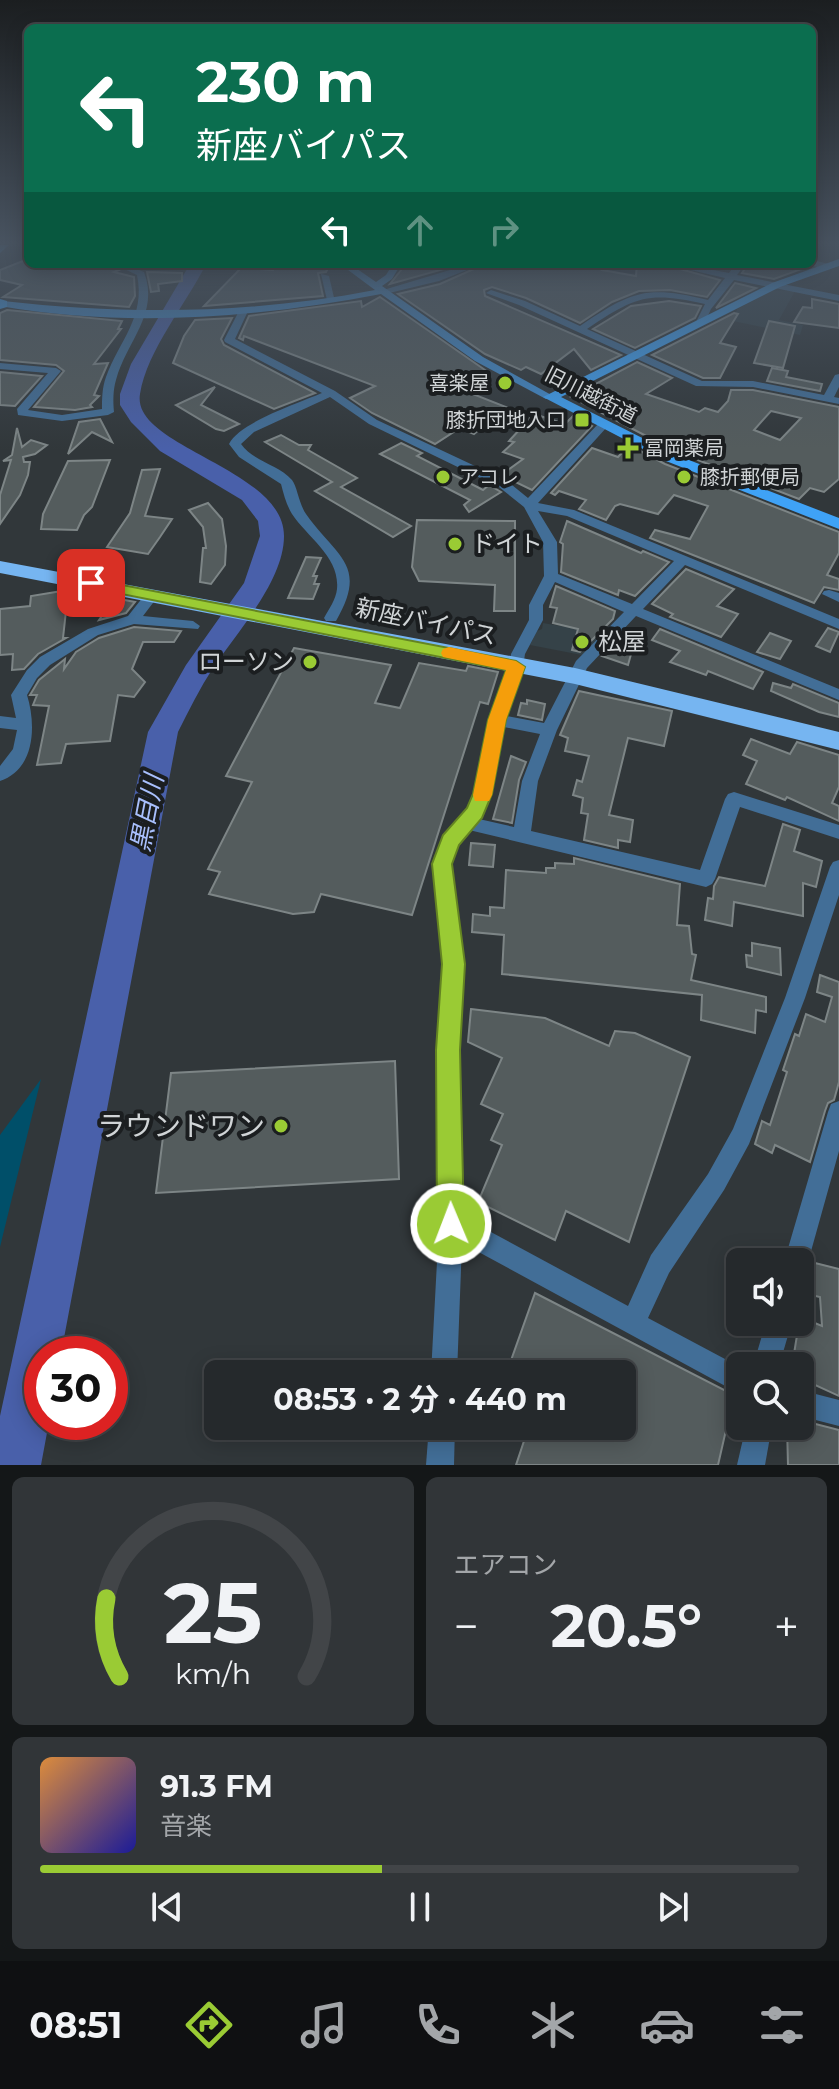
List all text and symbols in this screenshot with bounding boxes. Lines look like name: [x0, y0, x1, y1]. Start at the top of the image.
text: 230 m: [196, 48, 375, 116]
icon: left: [64, 56, 168, 160]
text: 新座バイパス: [196, 123, 411, 167]
icon: left: [314, 208, 358, 252]
icon: ahead: [398, 208, 442, 252]
icon: right: [482, 208, 526, 252]
street label: 旧川越街道: [541, 362, 641, 428]
place label: 喜楽屋: [429, 371, 489, 395]
marker: 喜楽屋: [496, 374, 514, 392]
place label: 膝折団地入口: [446, 408, 566, 432]
marker: 膝折団地入口: [573, 411, 591, 429]
place label: 冨岡薬局: [644, 436, 724, 460]
marker: 冨岡薬局: [619, 439, 637, 457]
place label: アコレ: [459, 465, 519, 489]
place label: 膝折郵便局: [700, 465, 800, 489]
marker: アコレ: [434, 468, 452, 486]
marker: 膝折郵便局: [675, 468, 693, 486]
place label: ドイト: [471, 529, 543, 558]
marker: ドイト: [446, 535, 464, 553]
pin: [57, 549, 125, 617]
icon: arrive: [69, 561, 113, 605]
street label: 新座バイパス: [353, 592, 499, 651]
place label: 松屋: [598, 627, 646, 656]
marker: 松屋: [573, 633, 591, 651]
place label: ローソン: [198, 647, 294, 676]
marker: ローソン: [301, 653, 319, 671]
water label: 黒目川: [124, 769, 171, 854]
place label: ラウンドワン: [97, 1109, 265, 1143]
marker: ラウンドワン: [272, 1117, 290, 1135]
position arrow: [409, 1182, 493, 1266]
map controls: [726, 1248, 814, 1440]
button: sound: [726, 1248, 814, 1336]
speed limit sign: 30: [24, 1336, 128, 1440]
button: search: [726, 1352, 814, 1440]
text: 08:53 · 2 分 · 440 m: [273, 1381, 567, 1418]
text: エアコン: [454, 1549, 558, 1581]
text: 25: [163, 1562, 262, 1664]
text: 20.5°: [551, 1589, 702, 1662]
text: −: [454, 1599, 479, 1653]
text: +: [774, 1599, 799, 1653]
text: km/h: [175, 1656, 251, 1691]
text: 91.3 FM: [160, 1768, 273, 1805]
text: 音楽: [160, 1810, 212, 1842]
icon: previous: [145, 1885, 189, 1929]
icon: pause: [398, 1885, 442, 1929]
icon: next: [651, 1885, 695, 1929]
icon: directions: [181, 1997, 237, 2053]
icon: music: [296, 1997, 352, 2053]
icon: phone: [410, 1997, 466, 2053]
icon: climate: [525, 1997, 581, 2053]
icon: car: [639, 1997, 695, 2053]
icon: filters: [754, 1997, 810, 2053]
text: 08:51: [29, 2003, 122, 2047]

